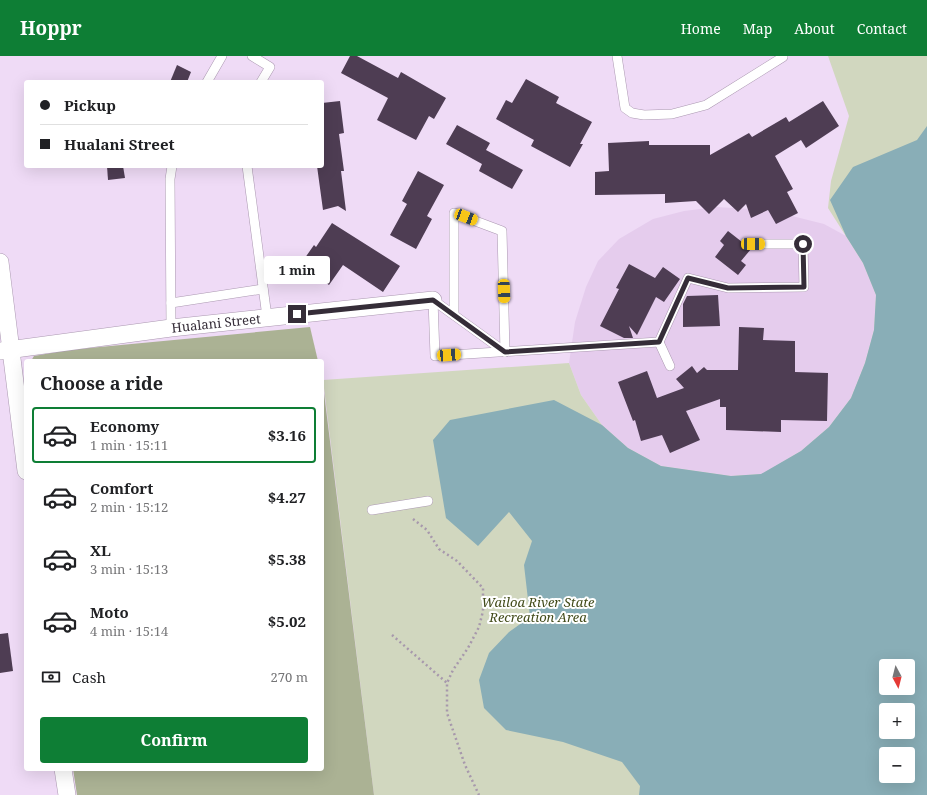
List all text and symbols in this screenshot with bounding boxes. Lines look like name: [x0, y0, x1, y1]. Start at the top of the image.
text: Hoppr: [20, 15, 82, 41]
text: Home: [681, 19, 721, 38]
text: Map: [743, 19, 772, 38]
text: About: [794, 19, 835, 38]
text: Contact: [857, 19, 907, 38]
text: Pickup: [64, 95, 116, 115]
text: Hualani Street: [64, 134, 175, 154]
car: [453, 207, 479, 227]
route start: [794, 235, 812, 253]
car: [741, 238, 765, 250]
callout: 1 min: [264, 256, 330, 284]
text: 1 min: [279, 261, 315, 279]
car: [498, 279, 510, 303]
route end: [288, 305, 306, 323]
street label: Hualani Street: [171, 309, 262, 337]
car: [437, 348, 461, 362]
text: Choose a ride: [40, 371, 163, 395]
text: Economy: [90, 416, 159, 436]
icon: car: [42, 417, 78, 453]
text: $3.16: [268, 425, 306, 445]
text: 1 min · 15:11: [90, 436, 168, 454]
text: Comfort: [90, 478, 153, 498]
icon: car: [42, 479, 78, 515]
text: $4.27: [268, 487, 306, 507]
text: 2 min · 15:12: [90, 498, 168, 516]
text: XL: [90, 540, 111, 560]
icon: car: [42, 541, 78, 577]
text: $5.38: [268, 549, 306, 569]
text: 3 min · 15:13: [90, 560, 168, 578]
park label: Wailoa River State Recreation Area: [482, 593, 595, 626]
text: Moto: [90, 602, 129, 622]
icon: car: [42, 603, 78, 639]
text: $5.02: [268, 611, 306, 631]
text: 4 min · 15:14: [90, 622, 168, 640]
north arrow: [879, 659, 915, 695]
map controls: [879, 659, 915, 783]
icon: cash: [40, 666, 62, 688]
text: Cash: [72, 667, 106, 687]
text: 270 m: [271, 668, 308, 686]
button: +: [879, 703, 915, 739]
button: Confirm: [40, 717, 308, 763]
button: −: [879, 747, 915, 783]

